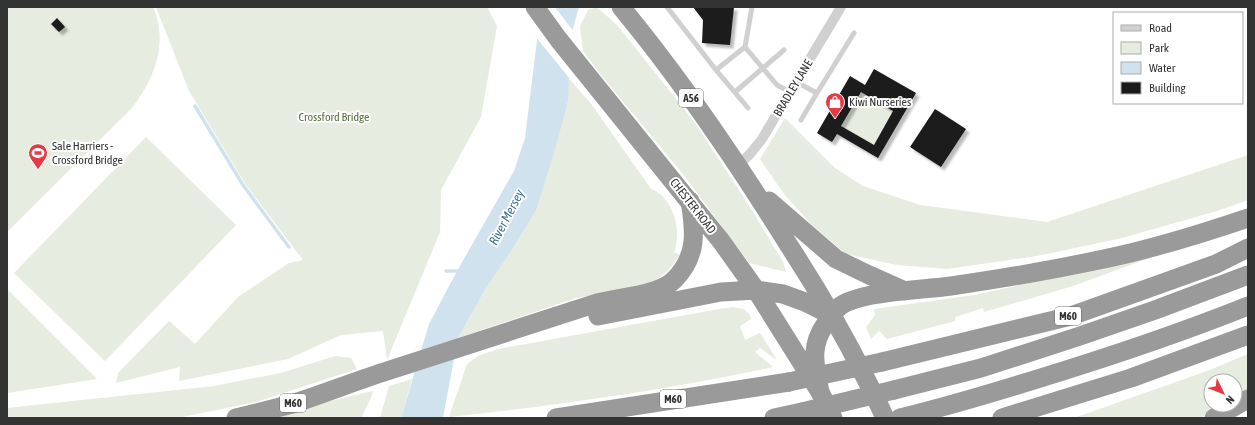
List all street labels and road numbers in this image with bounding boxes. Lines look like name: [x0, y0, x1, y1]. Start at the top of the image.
street label: BRADLEY LANE: [771, 57, 815, 119]
road number: A56: [679, 89, 703, 107]
street label: CHESTER ROAD: [667, 176, 719, 237]
road number: M60: [1055, 307, 1081, 325]
road number: M60: [660, 390, 686, 408]
road number: M60: [280, 394, 306, 412]

